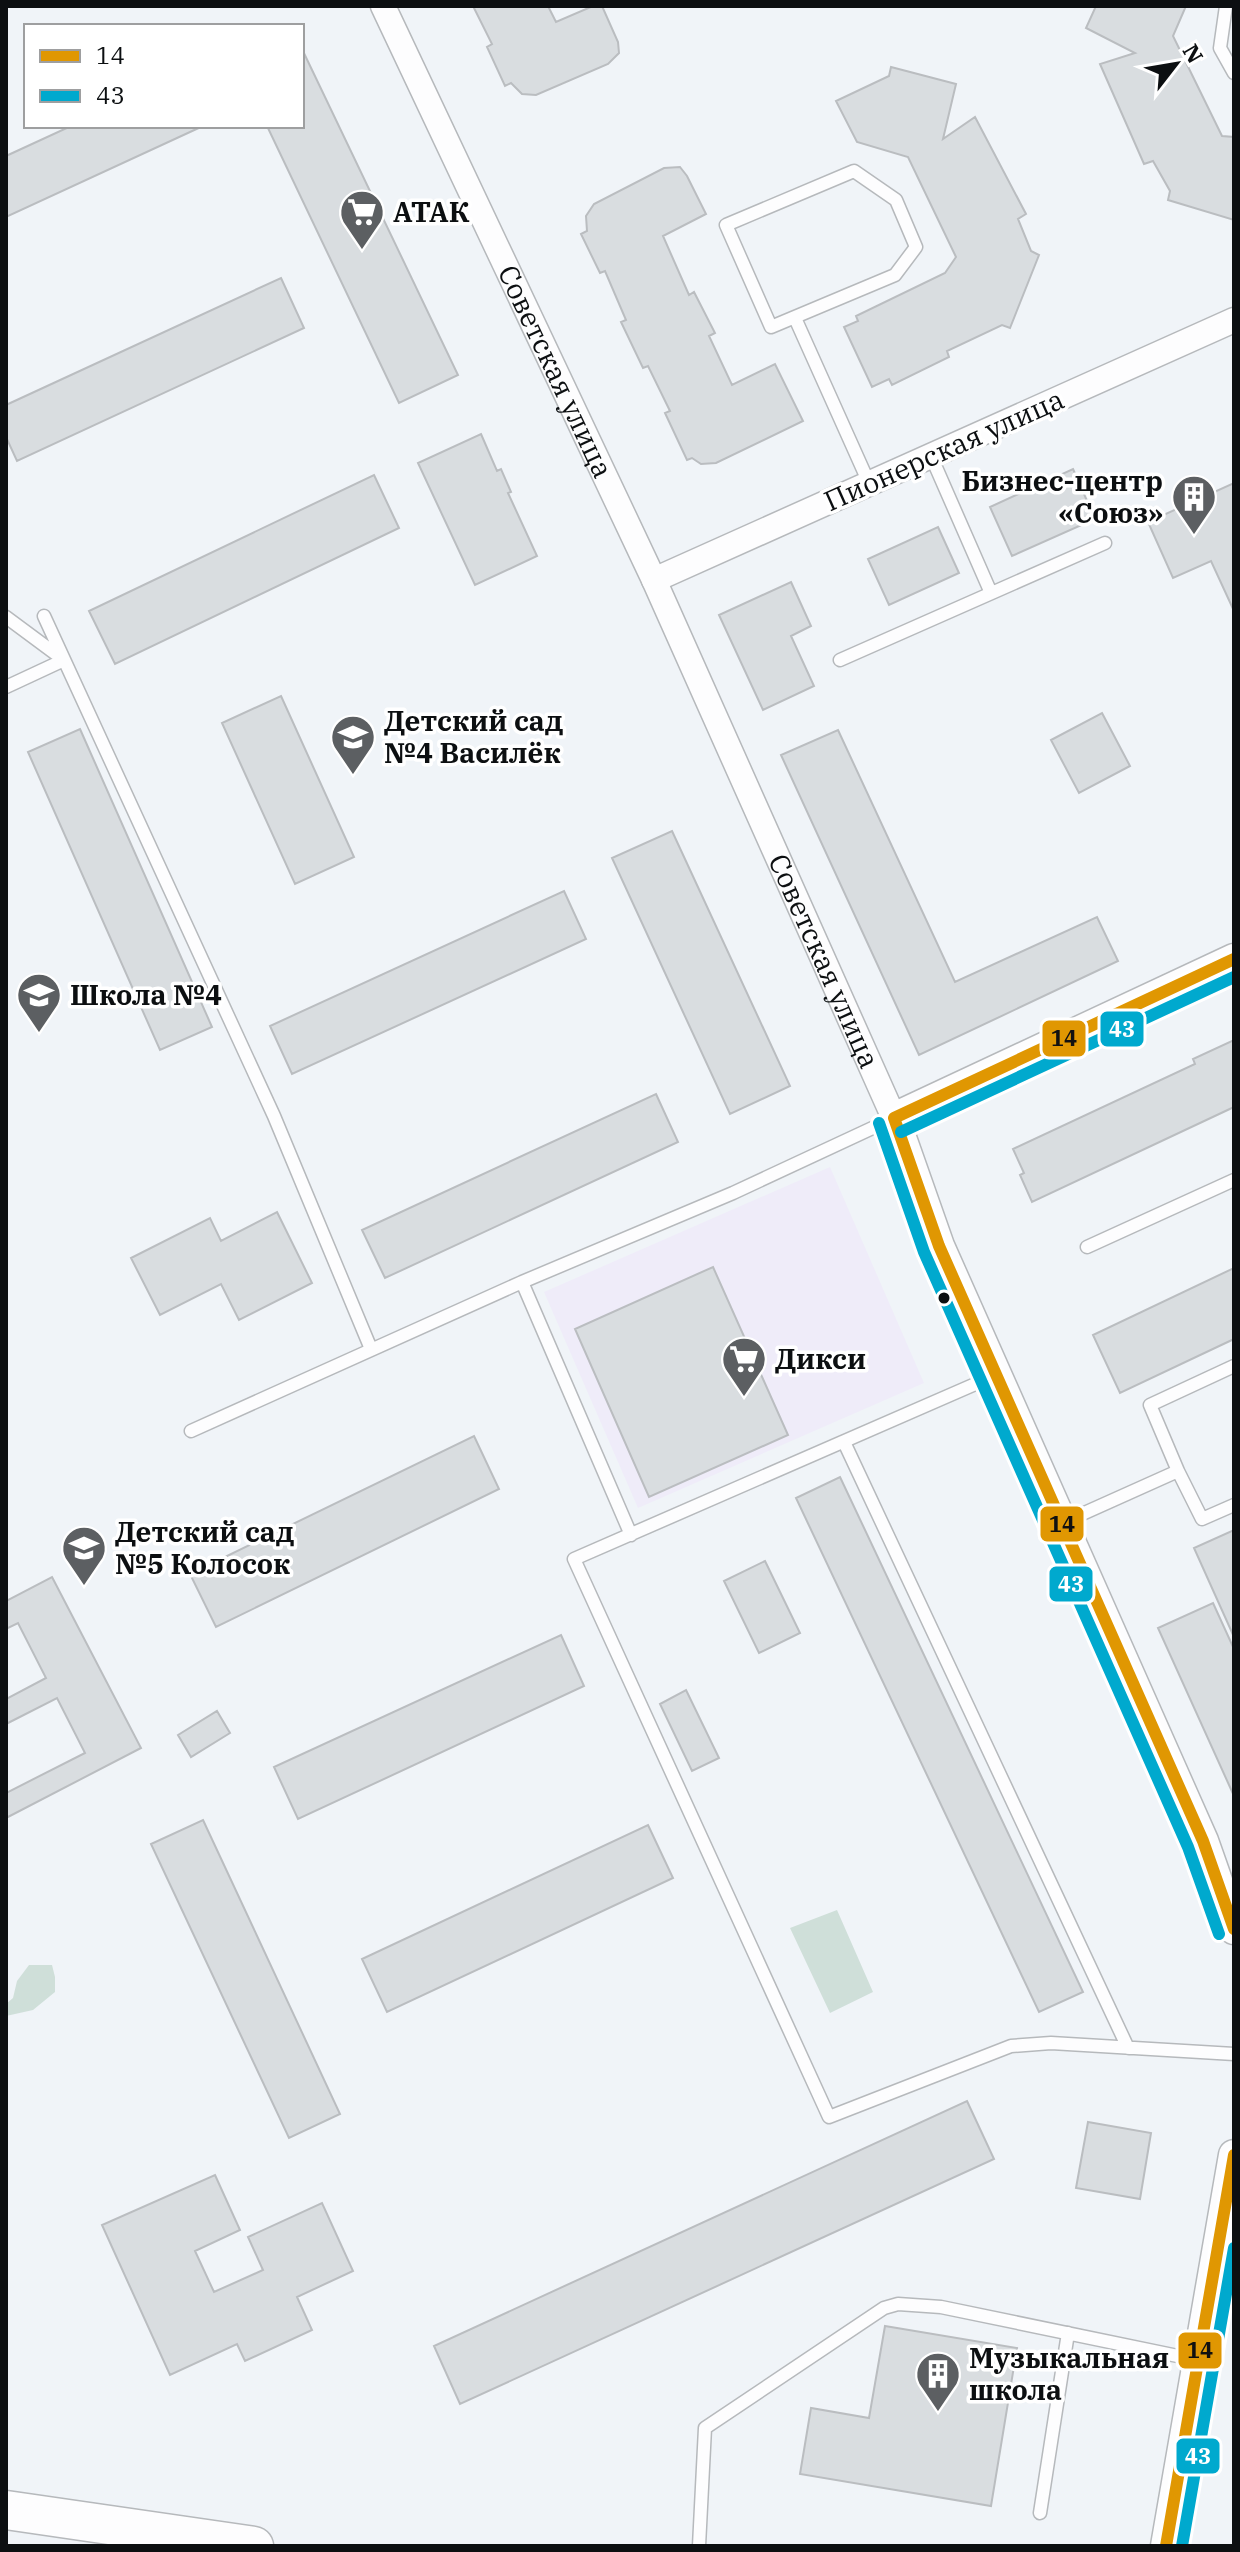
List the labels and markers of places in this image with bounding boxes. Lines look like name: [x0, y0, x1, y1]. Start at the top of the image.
supermarket icon: АТАК: [338, 188, 386, 251]
place label: АТАК: [393, 193, 470, 230]
place label: Бизнес-центр «Союз»: [961, 462, 1163, 531]
building icon: Бизнес-центр «Союз»: [1170, 473, 1218, 536]
place label: Детский сад №4 Василёк: [384, 702, 563, 771]
school or university icon: Детский сад №4 Василёк: [329, 713, 377, 776]
school or university icon: Школа №4: [15, 971, 63, 1034]
place label: Школа №4: [70, 976, 222, 1013]
unlabelled marker: [936, 1290, 952, 1306]
supermarket icon: Дикси: [720, 1335, 768, 1398]
place label: Дикси: [775, 1340, 866, 1377]
place label: Детский сад №5 Колосок: [115, 1513, 294, 1582]
school or university icon: Детский сад №5 Колосок: [60, 1524, 108, 1587]
place label: Музыкальная школа: [969, 2339, 1169, 2408]
building icon: Музыкальная школа: [914, 2350, 962, 2413]

